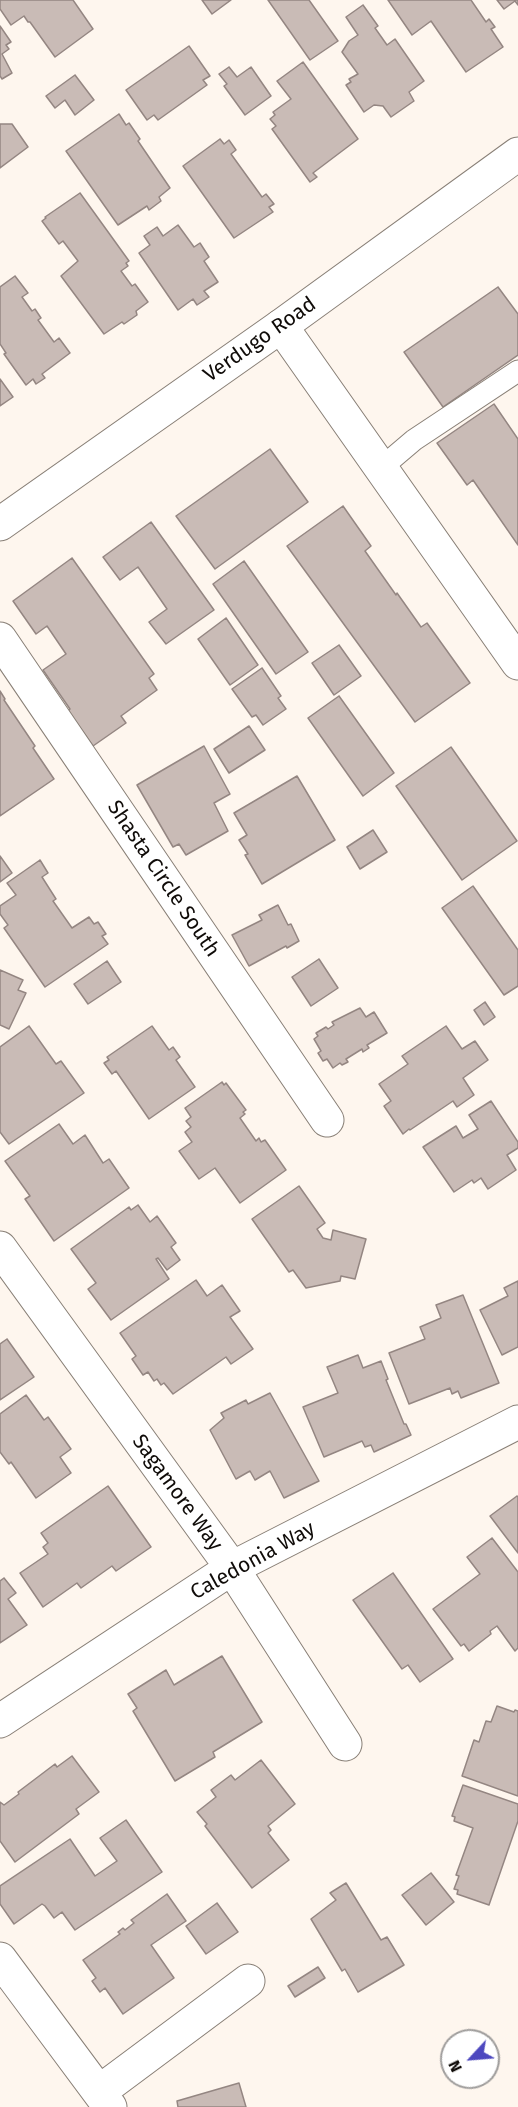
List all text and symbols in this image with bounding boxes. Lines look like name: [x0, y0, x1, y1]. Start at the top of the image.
street label: Verdugo Road: [199, 292, 321, 388]
street label: Shasta Circle South: [101, 796, 225, 962]
street label: Sagamore Way: [126, 1430, 228, 1556]
street label: Caledonia Way: [186, 1516, 320, 1606]
north arrow: [440, 2029, 500, 2089]
text: N: [444, 2057, 466, 2075]

